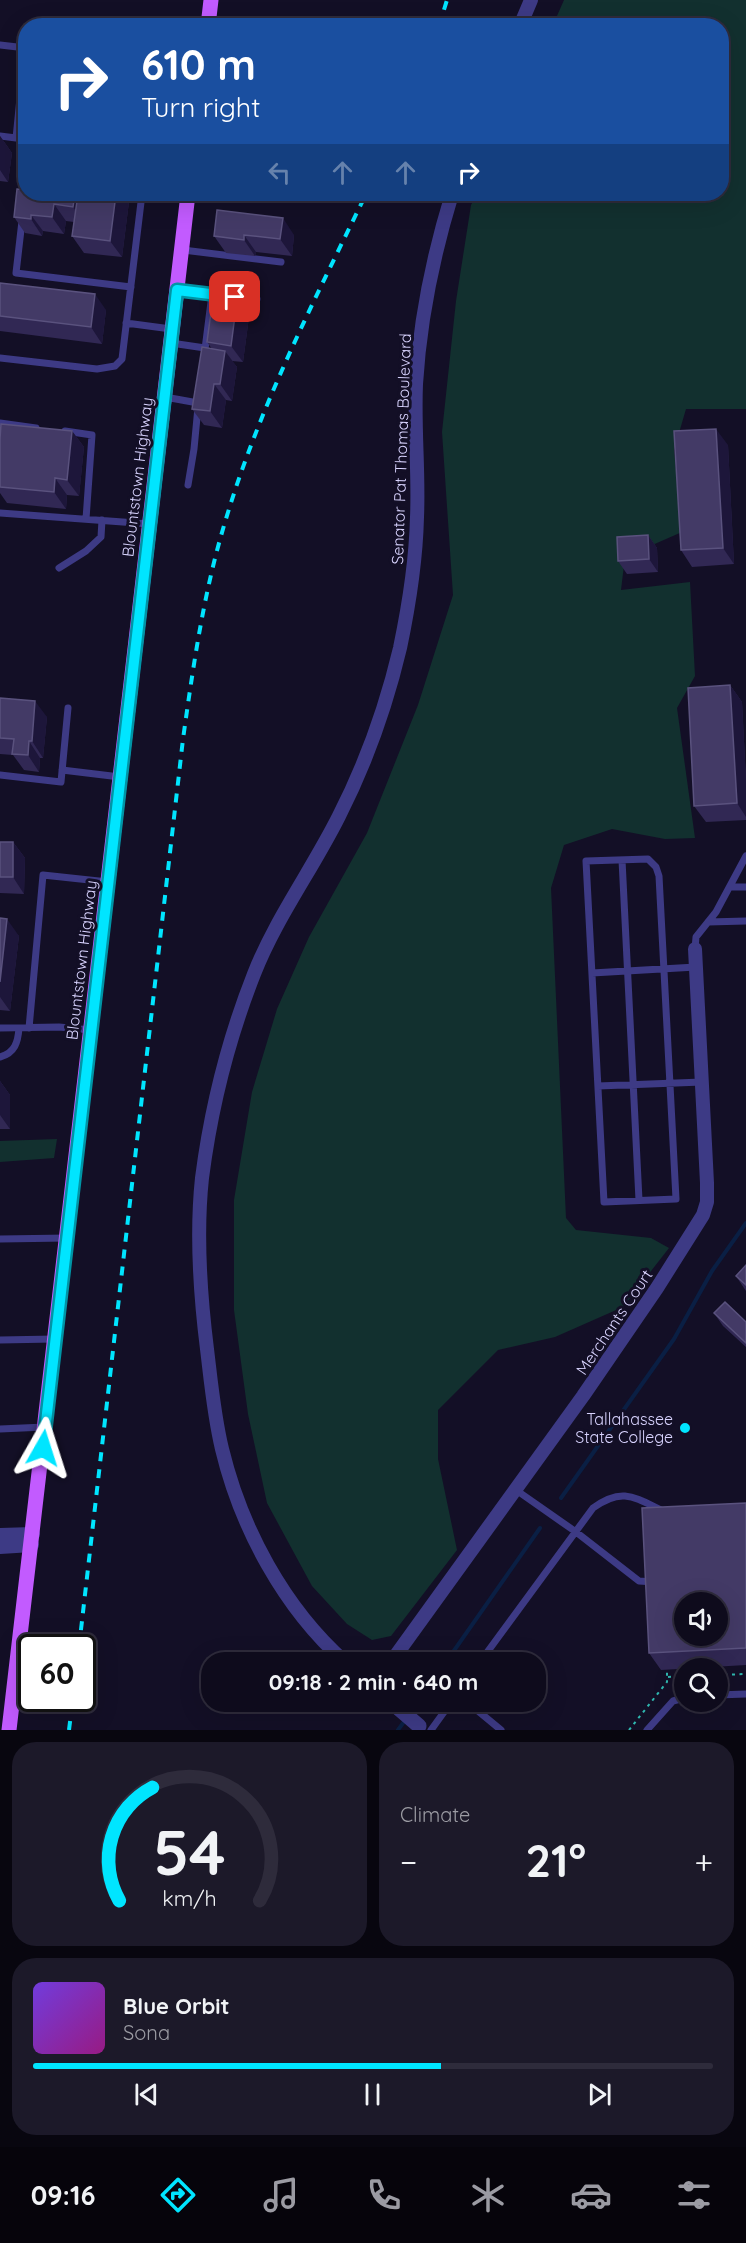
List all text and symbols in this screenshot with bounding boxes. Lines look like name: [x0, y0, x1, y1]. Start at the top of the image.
text: 610 m: [141, 38, 256, 91]
icon: right: [42, 42, 120, 120]
text: Turn right: [141, 90, 260, 124]
icon: left: [263, 156, 296, 189]
icon: ahead: [326, 156, 359, 189]
icon: ahead: [389, 156, 422, 189]
icon: right: [452, 156, 485, 189]
pin: [209, 271, 260, 322]
icon: arrive: [218, 280, 251, 313]
street label: Senator Pat Thomas Boulevard: [387, 333, 415, 565]
street label: Blountstown Highway: [117, 396, 157, 558]
street label: Blountstown Highway: [61, 879, 101, 1041]
street label: Merchants Court: [571, 1265, 657, 1379]
place label: Tallahassee State College: [575, 1409, 673, 1447]
position arrow: [11, 1416, 75, 1480]
marker: Tallahassee State College: [678, 1421, 692, 1435]
map controls: [674, 1592, 728, 1712]
button: sound: [674, 1592, 728, 1646]
speed limit sign: 60: [18, 1634, 96, 1712]
button: search: [674, 1658, 728, 1712]
text: 09:18 · 2 min · 640 m: [269, 1668, 478, 1696]
text: Climate: [400, 1802, 470, 1827]
text: 54: [153, 1813, 226, 1891]
text: 21°: [525, 1832, 586, 1888]
text: −: [400, 1841, 417, 1882]
text: +: [694, 1841, 713, 1882]
text: km/h: [162, 1885, 217, 1911]
text: Blue Orbit: [123, 1992, 229, 2020]
text: Sona: [123, 2020, 170, 2045]
icon: previous: [130, 2078, 163, 2111]
icon: pause: [356, 2078, 389, 2111]
icon: next: [583, 2078, 616, 2111]
icon: directions: [157, 2174, 199, 2216]
icon: music: [260, 2174, 302, 2216]
icon: phone: [363, 2174, 405, 2216]
icon: climate: [467, 2174, 509, 2216]
icon: car: [570, 2174, 612, 2216]
icon: filters: [673, 2174, 715, 2216]
text: 09:16: [31, 2178, 95, 2212]

